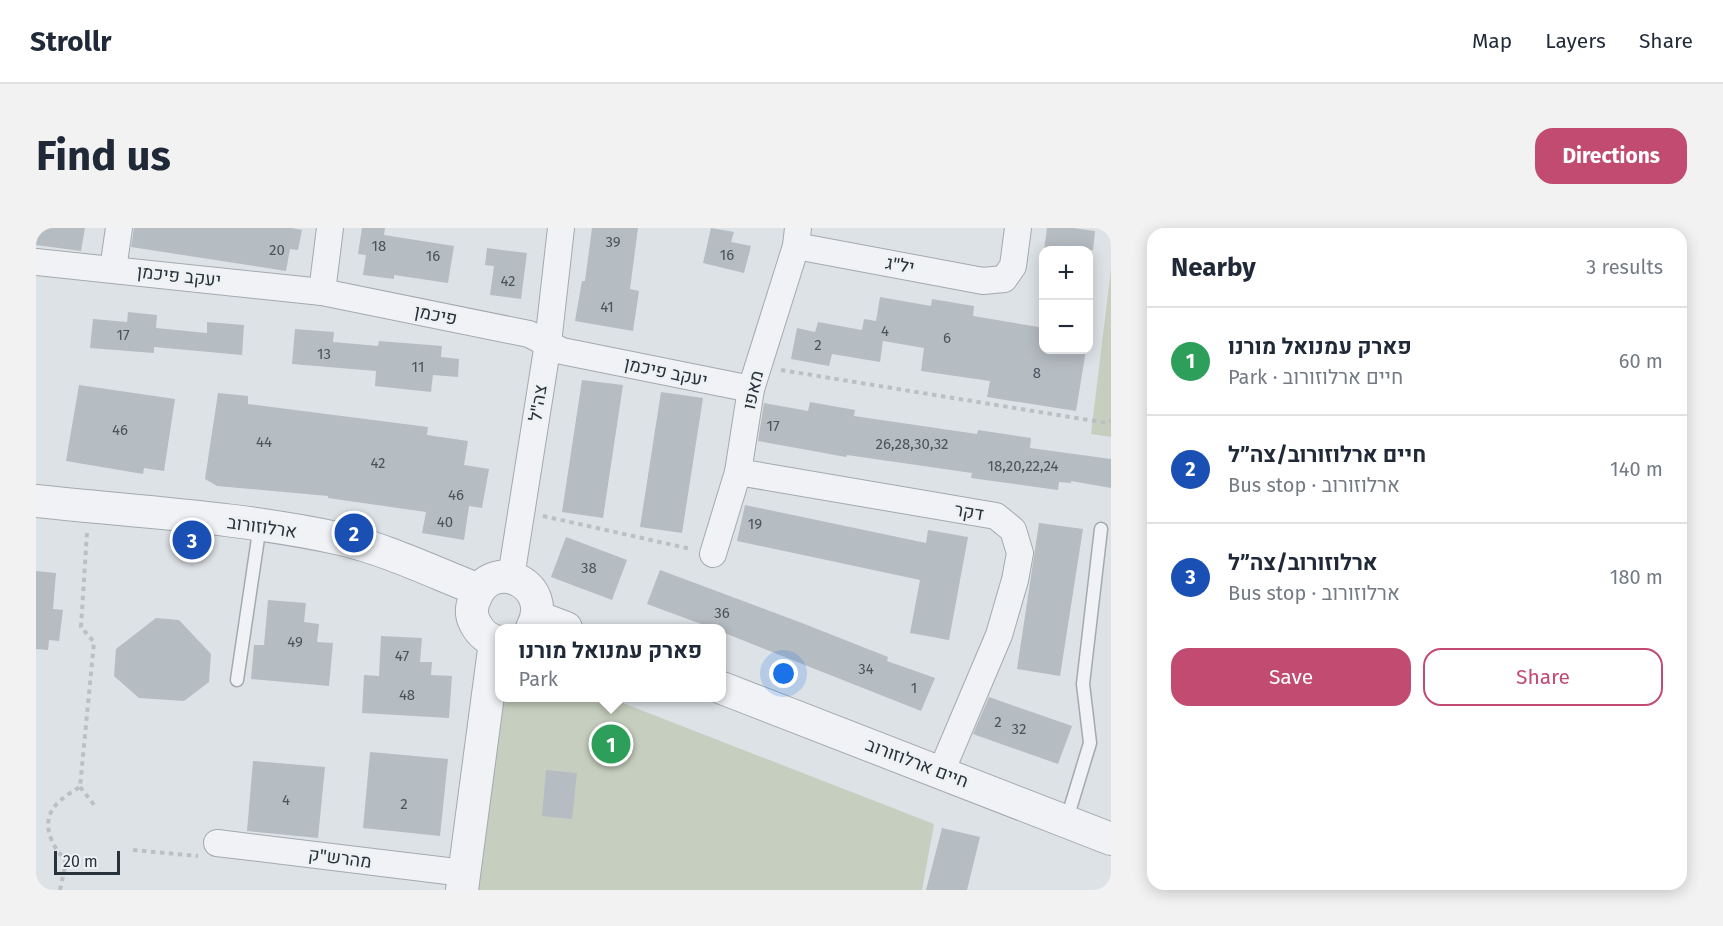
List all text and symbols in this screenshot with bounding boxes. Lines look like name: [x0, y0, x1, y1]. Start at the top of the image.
text: Strollr: [30, 25, 111, 58]
text: Map: [1472, 28, 1512, 54]
text: Layers: [1545, 28, 1606, 54]
text: Share: [1639, 28, 1693, 54]
button: Directions: [1535, 128, 1687, 184]
text: Find us: [36, 131, 171, 181]
house number: 39: [605, 233, 621, 251]
house number: 18: [372, 237, 386, 255]
house number: 20: [269, 241, 285, 259]
house number: 16: [720, 246, 734, 264]
map controls: [1039, 246, 1093, 354]
button: +: [1039, 246, 1093, 300]
house number: 16: [426, 247, 440, 265]
street label: יל"ג: [884, 251, 916, 279]
text: Nearby: [1171, 252, 1256, 283]
text: 3 results: [1586, 255, 1663, 279]
street label: יעקב פיכמן: [136, 261, 222, 291]
house number: 42: [500, 272, 516, 290]
house number: 41: [600, 298, 614, 316]
street label: פיכמן: [413, 300, 459, 330]
button: −: [1039, 300, 1093, 354]
house number: 4: [881, 322, 889, 340]
house number: 17: [116, 326, 130, 344]
house number: 6: [943, 329, 951, 347]
text: פארק עמנואל מורנו: [1228, 333, 1412, 360]
house number: 2: [814, 336, 822, 354]
house number: 13: [317, 345, 331, 363]
text: 1: [1186, 349, 1195, 373]
text: 60 m: [1619, 349, 1663, 373]
street label: יעקב פיכמן: [622, 352, 710, 392]
house number: 11: [412, 358, 424, 376]
house number: 8: [1033, 364, 1041, 382]
text: Park · חיים ארלוזורוב: [1228, 365, 1403, 389]
street label: מאפו: [738, 368, 768, 412]
street label: צה"ל: [524, 383, 552, 423]
house number: 17: [766, 417, 780, 435]
house number: 46: [112, 421, 128, 439]
house number: 44: [256, 433, 272, 451]
house number: 26,28,30,32: [876, 435, 948, 453]
text: חיים ארלוזורוב/צה״ל: [1228, 441, 1426, 468]
house number: 42: [370, 454, 386, 472]
house number: 18,20,22,24: [987, 457, 1059, 475]
text: 2: [1185, 457, 1196, 481]
text: 140 m: [1610, 457, 1663, 481]
text: Bus stop · ארלוזורוב: [1228, 473, 1400, 497]
house number: 46: [448, 486, 464, 504]
street label: דקר: [953, 499, 985, 525]
pin: 2: [334, 510, 374, 556]
street label: ארלוזורוב: [226, 511, 298, 543]
house number: 40: [437, 513, 453, 531]
house number: 19: [748, 515, 762, 533]
pin: 3: [172, 518, 212, 562]
text: ארלוזורוב/צה״ל: [1228, 549, 1378, 576]
house number: 38: [581, 559, 597, 577]
text: 3: [1185, 565, 1196, 589]
text: 180 m: [1610, 565, 1663, 589]
text: Bus stop · ארלוזורוב: [1228, 581, 1400, 605]
house number: 36: [714, 604, 730, 622]
popup: [495, 624, 726, 702]
house number: 49: [287, 633, 303, 651]
text: פארק עמנואל מורנו: [519, 637, 702, 664]
house number: 47: [395, 647, 409, 665]
button: Save: [1171, 648, 1411, 706]
button: Share: [1423, 648, 1663, 706]
your location: [769, 659, 798, 688]
house number: 34: [858, 660, 874, 678]
text: Park: [519, 667, 558, 691]
house number: 1: [911, 679, 917, 697]
house number: 48: [399, 686, 415, 704]
house number: 2: [994, 713, 1002, 731]
house number: 32: [1012, 720, 1026, 738]
pin: 1: [592, 722, 630, 766]
street label: חיים ארלוזורוב: [863, 733, 971, 793]
house number: 4: [282, 791, 290, 809]
house number: 2: [400, 795, 408, 813]
street label: מהרש"ק: [307, 843, 373, 873]
scale bar: [54, 848, 120, 876]
text: 20 m: [63, 852, 98, 871]

